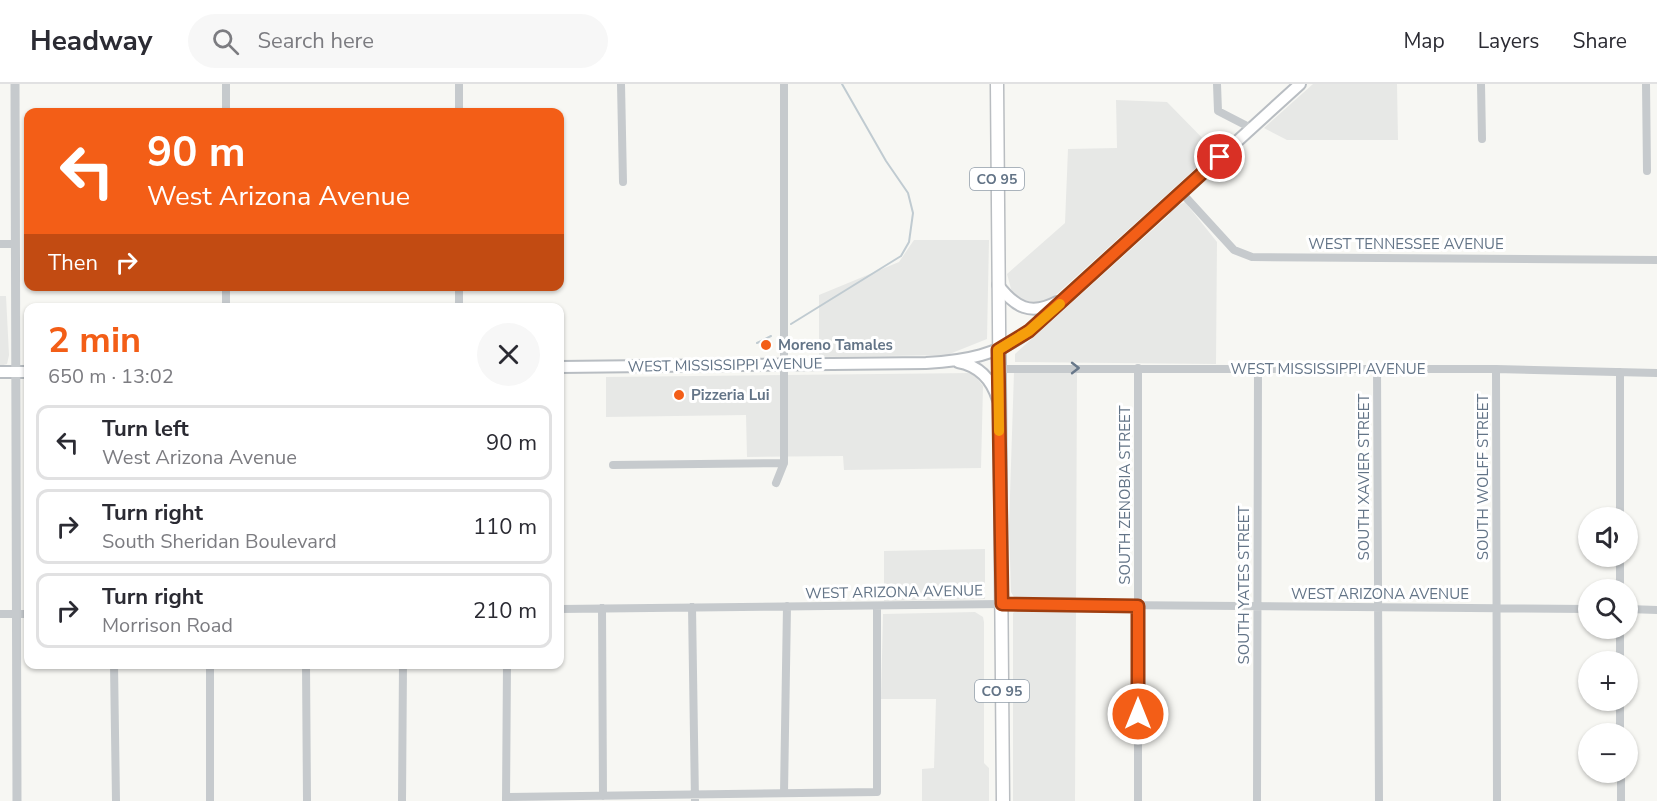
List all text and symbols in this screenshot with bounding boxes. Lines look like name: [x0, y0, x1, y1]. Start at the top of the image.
search box: [188, 14, 608, 68]
text: Headway: [30, 22, 152, 60]
icon: search: [209, 25, 242, 58]
text: Search here: [257, 26, 374, 56]
text: Map: [1403, 27, 1445, 55]
text: Layers: [1478, 27, 1539, 55]
text: Share: [1572, 27, 1627, 55]
text: 90 m: [147, 124, 246, 181]
pin: [1194, 131, 1245, 182]
icon: left: [48, 132, 126, 210]
icon: arrive: [1203, 140, 1236, 173]
road number: CO 95: [970, 168, 1024, 190]
text: West Arizona Avenue: [147, 178, 410, 215]
street label: WEST TENNESSEE AVENUE: [1308, 234, 1504, 254]
icon: right: [110, 246, 143, 279]
text: Then: [48, 248, 98, 278]
text: 2 min: [48, 316, 141, 365]
button: close: [477, 323, 540, 386]
place label: Moreno Tamales: [778, 335, 893, 355]
marker: Moreno Tamales: [759, 338, 773, 352]
street label: WEST MISSISSIPPI AVENUE: [627, 353, 823, 377]
street label: WEST MISSISSIPPI AVENUE: [1231, 359, 1425, 379]
one-way arrow: [1071, 362, 1080, 374]
text: 650 m · 13:02: [48, 363, 174, 390]
place label: Pizzeria Lui: [691, 385, 770, 405]
marker: Pizzeria Lui: [672, 388, 686, 402]
street label: SOUTH XAVIER STREET: [1354, 394, 1374, 560]
street label: SOUTH WOLFF STREET: [1473, 394, 1493, 560]
street label: SOUTH ZENOBIA STREET: [1115, 405, 1135, 585]
text: Turn left: [102, 414, 189, 444]
icon: left: [51, 426, 84, 459]
text: 90 m: [486, 428, 537, 458]
text: West Arizona Avenue: [102, 444, 297, 471]
text: Turn right: [102, 498, 203, 528]
street label: SOUTH YATES STREET: [1234, 506, 1254, 664]
map controls: [1578, 507, 1638, 783]
button: sound: [1578, 507, 1638, 567]
icon: right: [51, 510, 84, 543]
text: 110 m: [473, 512, 537, 542]
text: South Sheridan Boulevard: [102, 528, 337, 555]
button: search: [1578, 579, 1638, 639]
street label: WEST ARIZONA AVENUE: [805, 580, 983, 604]
text: Turn right: [102, 582, 203, 612]
street label: WEST ARIZONA AVENUE: [1291, 584, 1469, 604]
icon: right: [51, 594, 84, 627]
text: 210 m: [473, 596, 537, 626]
text: Morrison Road: [102, 612, 233, 639]
button: +: [1578, 651, 1638, 711]
road number: CO 95: [975, 680, 1029, 702]
position arrow: [1106, 682, 1170, 746]
button: −: [1578, 723, 1638, 783]

